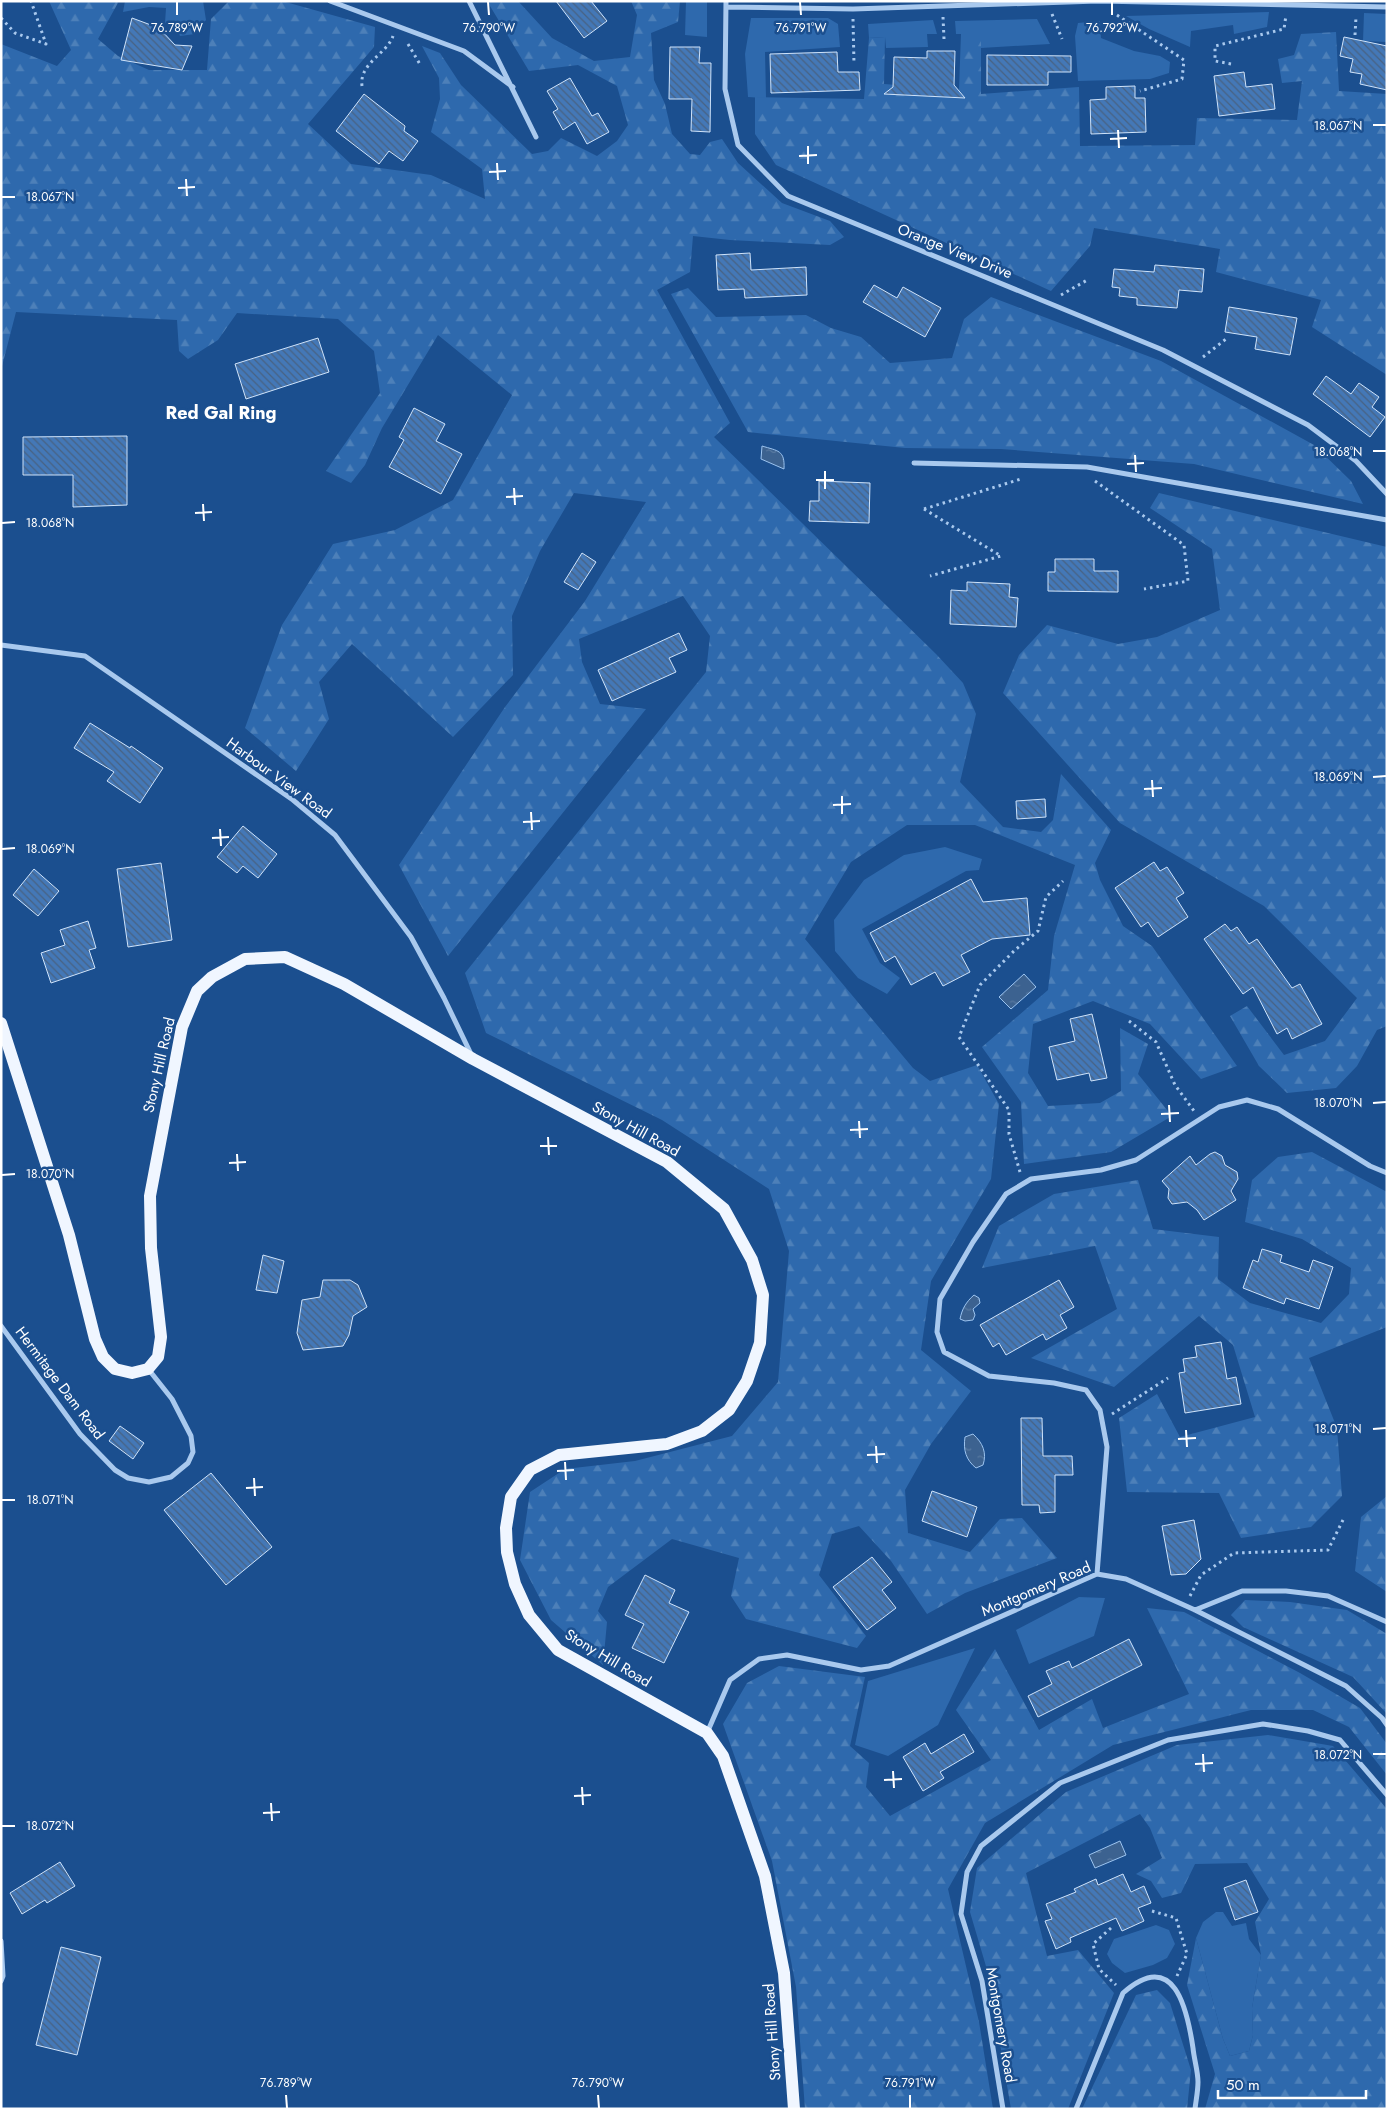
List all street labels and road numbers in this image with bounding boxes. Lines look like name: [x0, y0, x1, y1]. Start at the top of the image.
street label: Orange View Drive: [894, 218, 1016, 284]
street label: Harbour View Road: [222, 732, 336, 824]
street label: Stony Hill Road: [137, 1015, 181, 1115]
street label: Stony Hill Road: [588, 1096, 684, 1162]
street label: Hermitage Dam Road: [10, 1322, 110, 1444]
street label: Montgomery Road: [978, 1556, 1094, 1622]
street label: Stony Hill Road: [561, 1624, 655, 1692]
street label: Montgomery Road: [980, 1965, 1022, 2085]
street label: Stony Hill Road: [758, 1983, 786, 2081]

